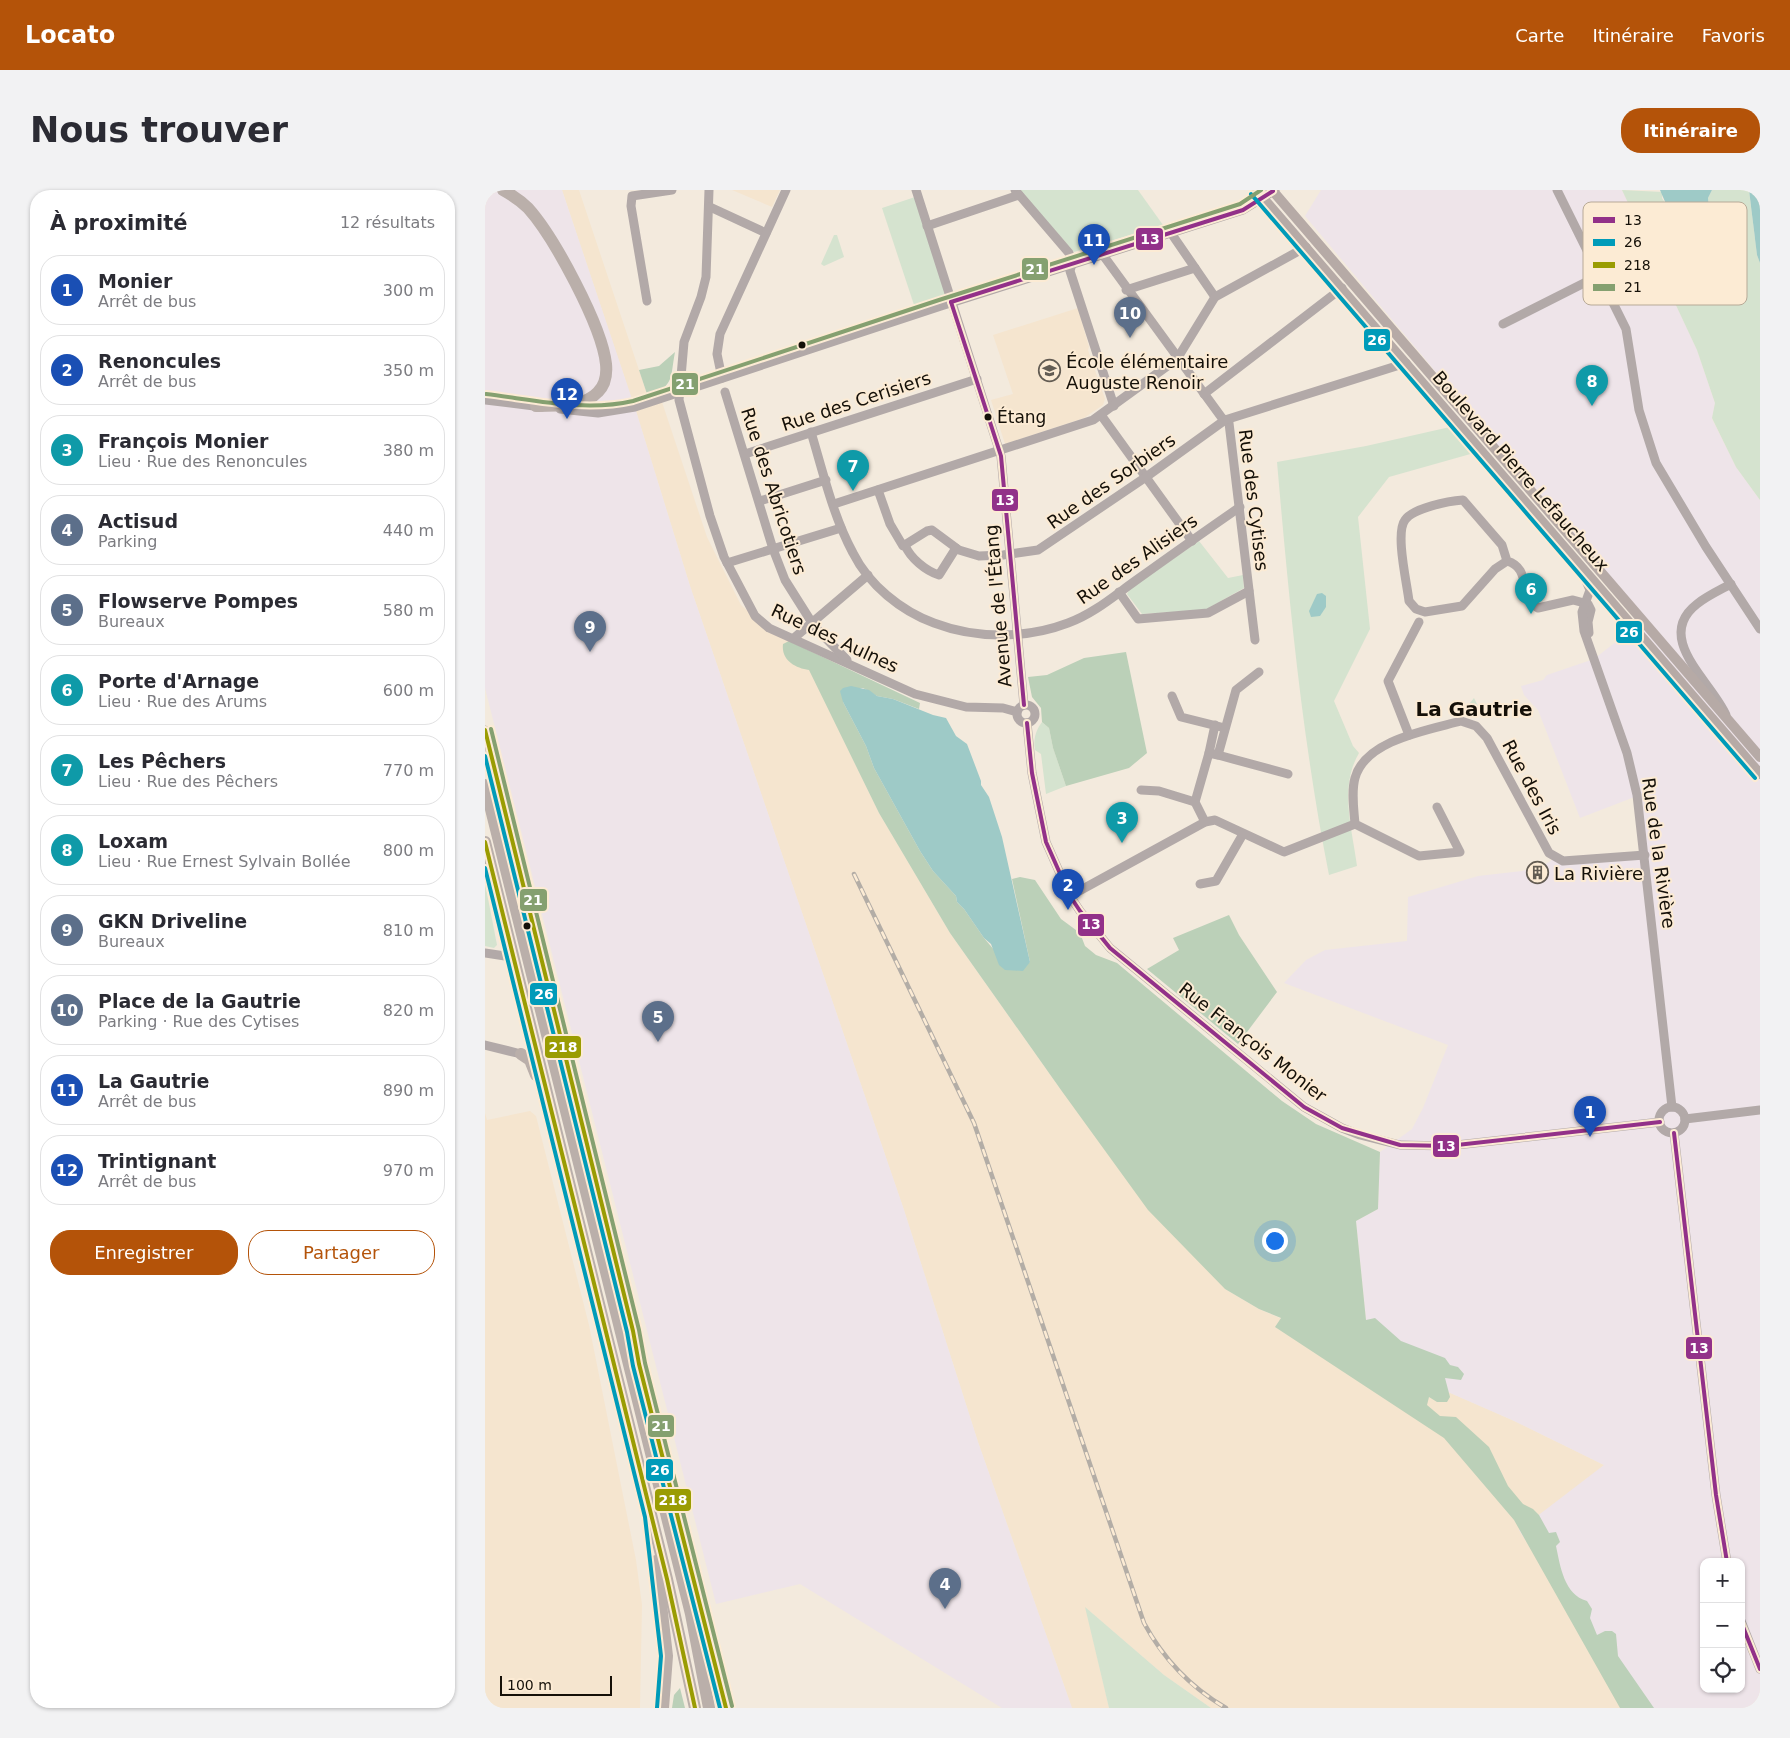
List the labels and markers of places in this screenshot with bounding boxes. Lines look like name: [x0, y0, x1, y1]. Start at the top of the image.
pin: 11: [1078, 224, 1110, 265]
pin: 10: [1114, 297, 1146, 338]
unlabelled marker: [797, 340, 807, 350]
place label: École élémentaire Auguste Renoir: [1066, 351, 1228, 393]
school or university icon: École élémentaire Auguste Renoir: [1038, 359, 1062, 383]
pin: 8: [1576, 365, 1608, 406]
pin: 12: [551, 378, 583, 419]
place label: Étang: [997, 406, 1046, 427]
marker: Étang: [983, 412, 993, 422]
pin: 7: [837, 450, 869, 491]
pin: 6: [1515, 573, 1547, 614]
pin: 9: [574, 611, 606, 652]
pin: 3: [1106, 802, 1138, 843]
building icon: La Rivière: [1526, 861, 1550, 885]
place label: La Rivière: [1554, 863, 1643, 884]
pin: 2: [1052, 869, 1084, 910]
unlabelled marker: [522, 921, 532, 931]
pin: 5: [642, 1001, 674, 1042]
pin: 1: [1574, 1096, 1606, 1137]
pin: 4: [929, 1568, 961, 1609]

